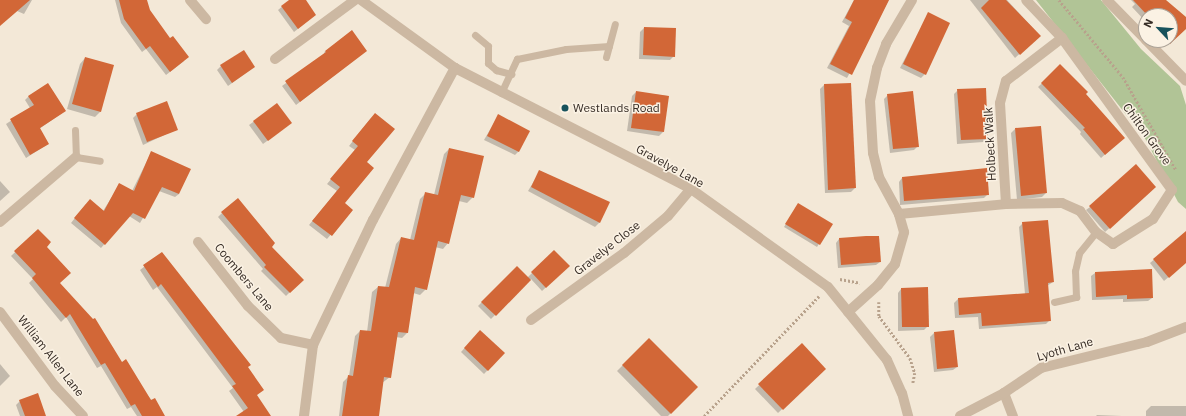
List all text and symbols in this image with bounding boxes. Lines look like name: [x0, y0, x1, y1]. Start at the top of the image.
north arrow: [1138, 8, 1178, 48]
text: N: [1140, 17, 1156, 30]
street label: Chilton Grove: [1120, 100, 1174, 168]
place label: Westlands Road: [573, 101, 660, 115]
marker: Westlands Road: [560, 103, 570, 113]
street label: Holbeck Walk: [981, 107, 999, 181]
street label: Gravelye Lane: [633, 141, 707, 191]
street label: Gravelye Close: [571, 218, 643, 278]
street label: Coombers Lane: [212, 240, 276, 314]
street label: William Allen Lane: [15, 313, 87, 399]
street label: Lyoth Lane: [1035, 334, 1095, 364]

